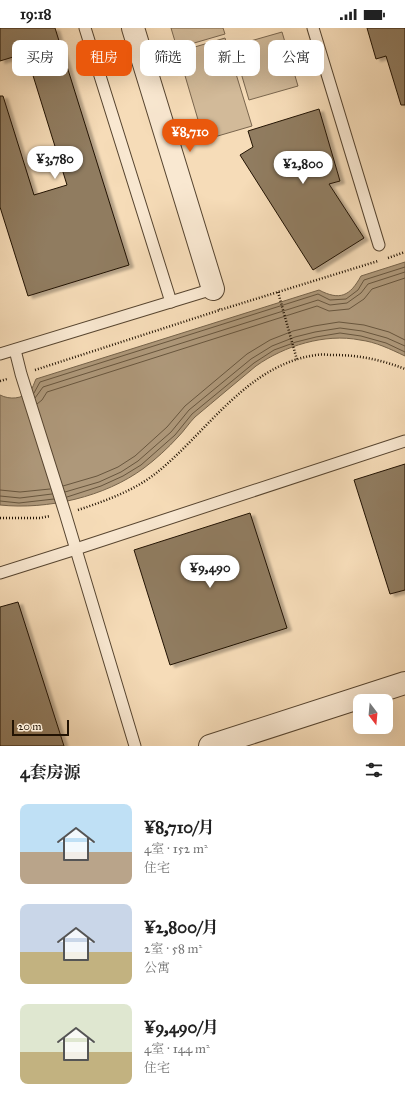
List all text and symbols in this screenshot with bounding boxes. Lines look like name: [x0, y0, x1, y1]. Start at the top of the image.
text: 19:18: [20, 5, 52, 23]
chip: 买房: [12, 40, 68, 76]
chip: 租房: [76, 40, 132, 76]
chip: 筛选: [140, 40, 196, 76]
chip: 新上: [204, 40, 260, 76]
chip: 公寓: [268, 40, 324, 76]
pin: ¥8,710: [157, 119, 223, 153]
text: ¥8,710: [171, 124, 209, 140]
pin: ¥3,780: [22, 146, 88, 180]
text: ¥3,780: [36, 151, 74, 167]
pin: ¥2,800: [270, 151, 336, 185]
text: ¥2,800: [283, 156, 323, 172]
pin: ¥9,490: [177, 555, 243, 589]
text: ¥9,490: [190, 560, 230, 576]
north arrow: [353, 694, 393, 734]
map controls: [353, 694, 393, 734]
scale bar: [12, 718, 69, 737]
text: 20 m: [18, 720, 41, 733]
icon: filters: [363, 759, 385, 781]
text: 4套房源: [20, 762, 80, 783]
text: ¥8,710/月: [144, 817, 215, 838]
icon: home: [52, 820, 100, 868]
text: 4室 · 152 m²: [144, 841, 208, 857]
text: 住宅: [144, 860, 170, 876]
text: ¥2,800/月: [144, 917, 219, 938]
icon: home: [52, 920, 100, 968]
text: 2室 · 58 m²: [144, 941, 202, 957]
text: 公寓: [144, 960, 170, 976]
text: ¥9,490/月: [144, 1017, 219, 1038]
icon: home: [52, 1020, 100, 1068]
text: 4室 · 144 m²: [144, 1041, 210, 1057]
text: 住宅: [144, 1060, 170, 1076]

